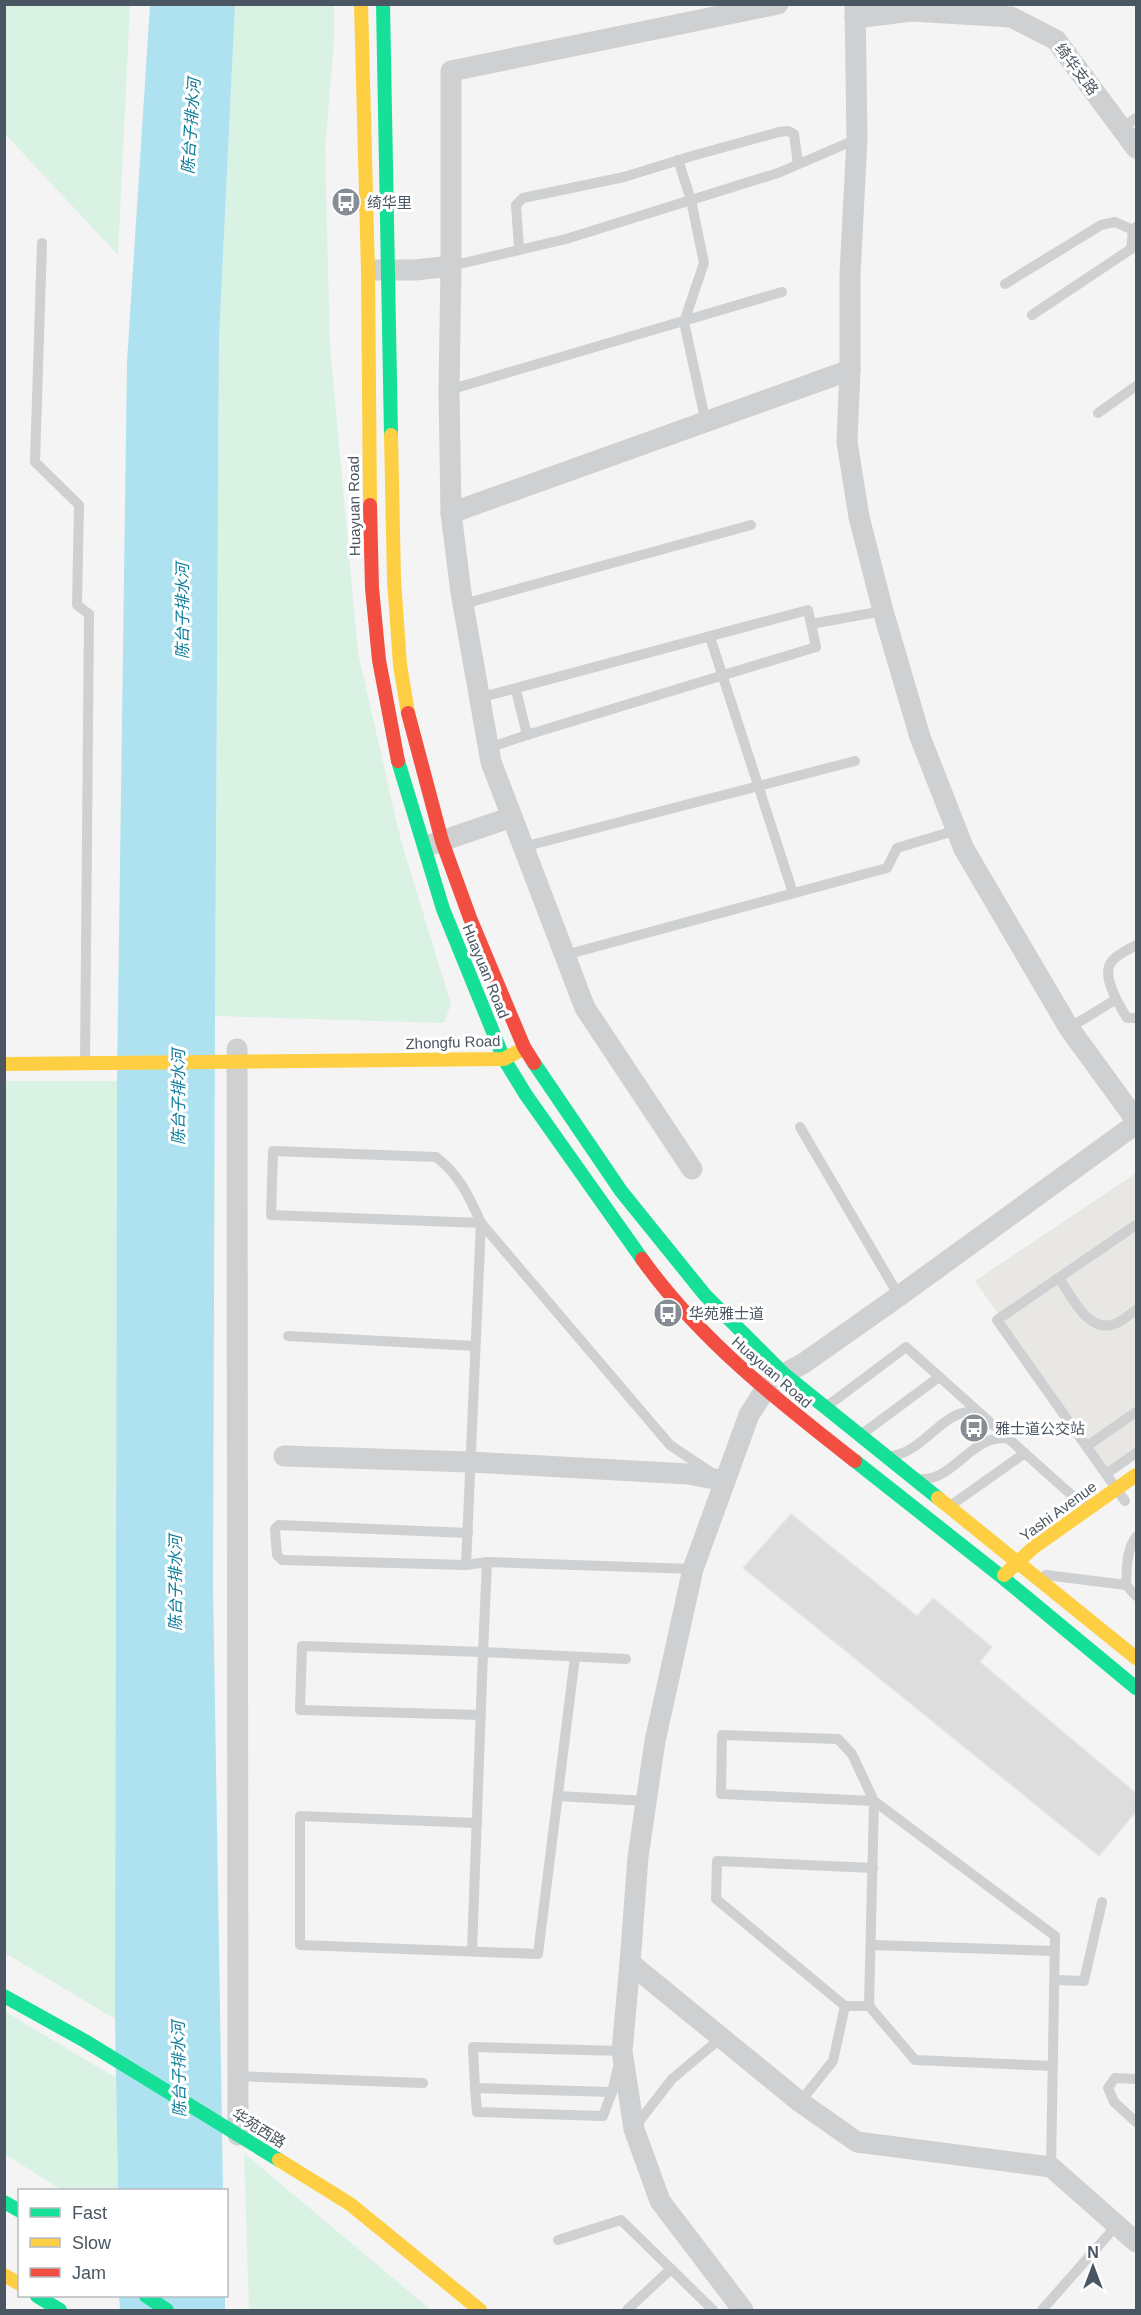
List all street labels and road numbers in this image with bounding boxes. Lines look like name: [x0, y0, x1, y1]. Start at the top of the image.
street label: 绮华支路: [1052, 40, 1102, 98]
street label: Huayuan Road: [345, 456, 363, 556]
street label: Huayuan Road: [459, 921, 513, 1021]
street label: Zhongfu Road: [405, 1032, 501, 1052]
street label: Huayuan Road: [729, 1333, 815, 1411]
street label: Yashi Avenue: [1016, 1478, 1100, 1544]
street label: 华苑西路: [229, 2105, 289, 2151]

